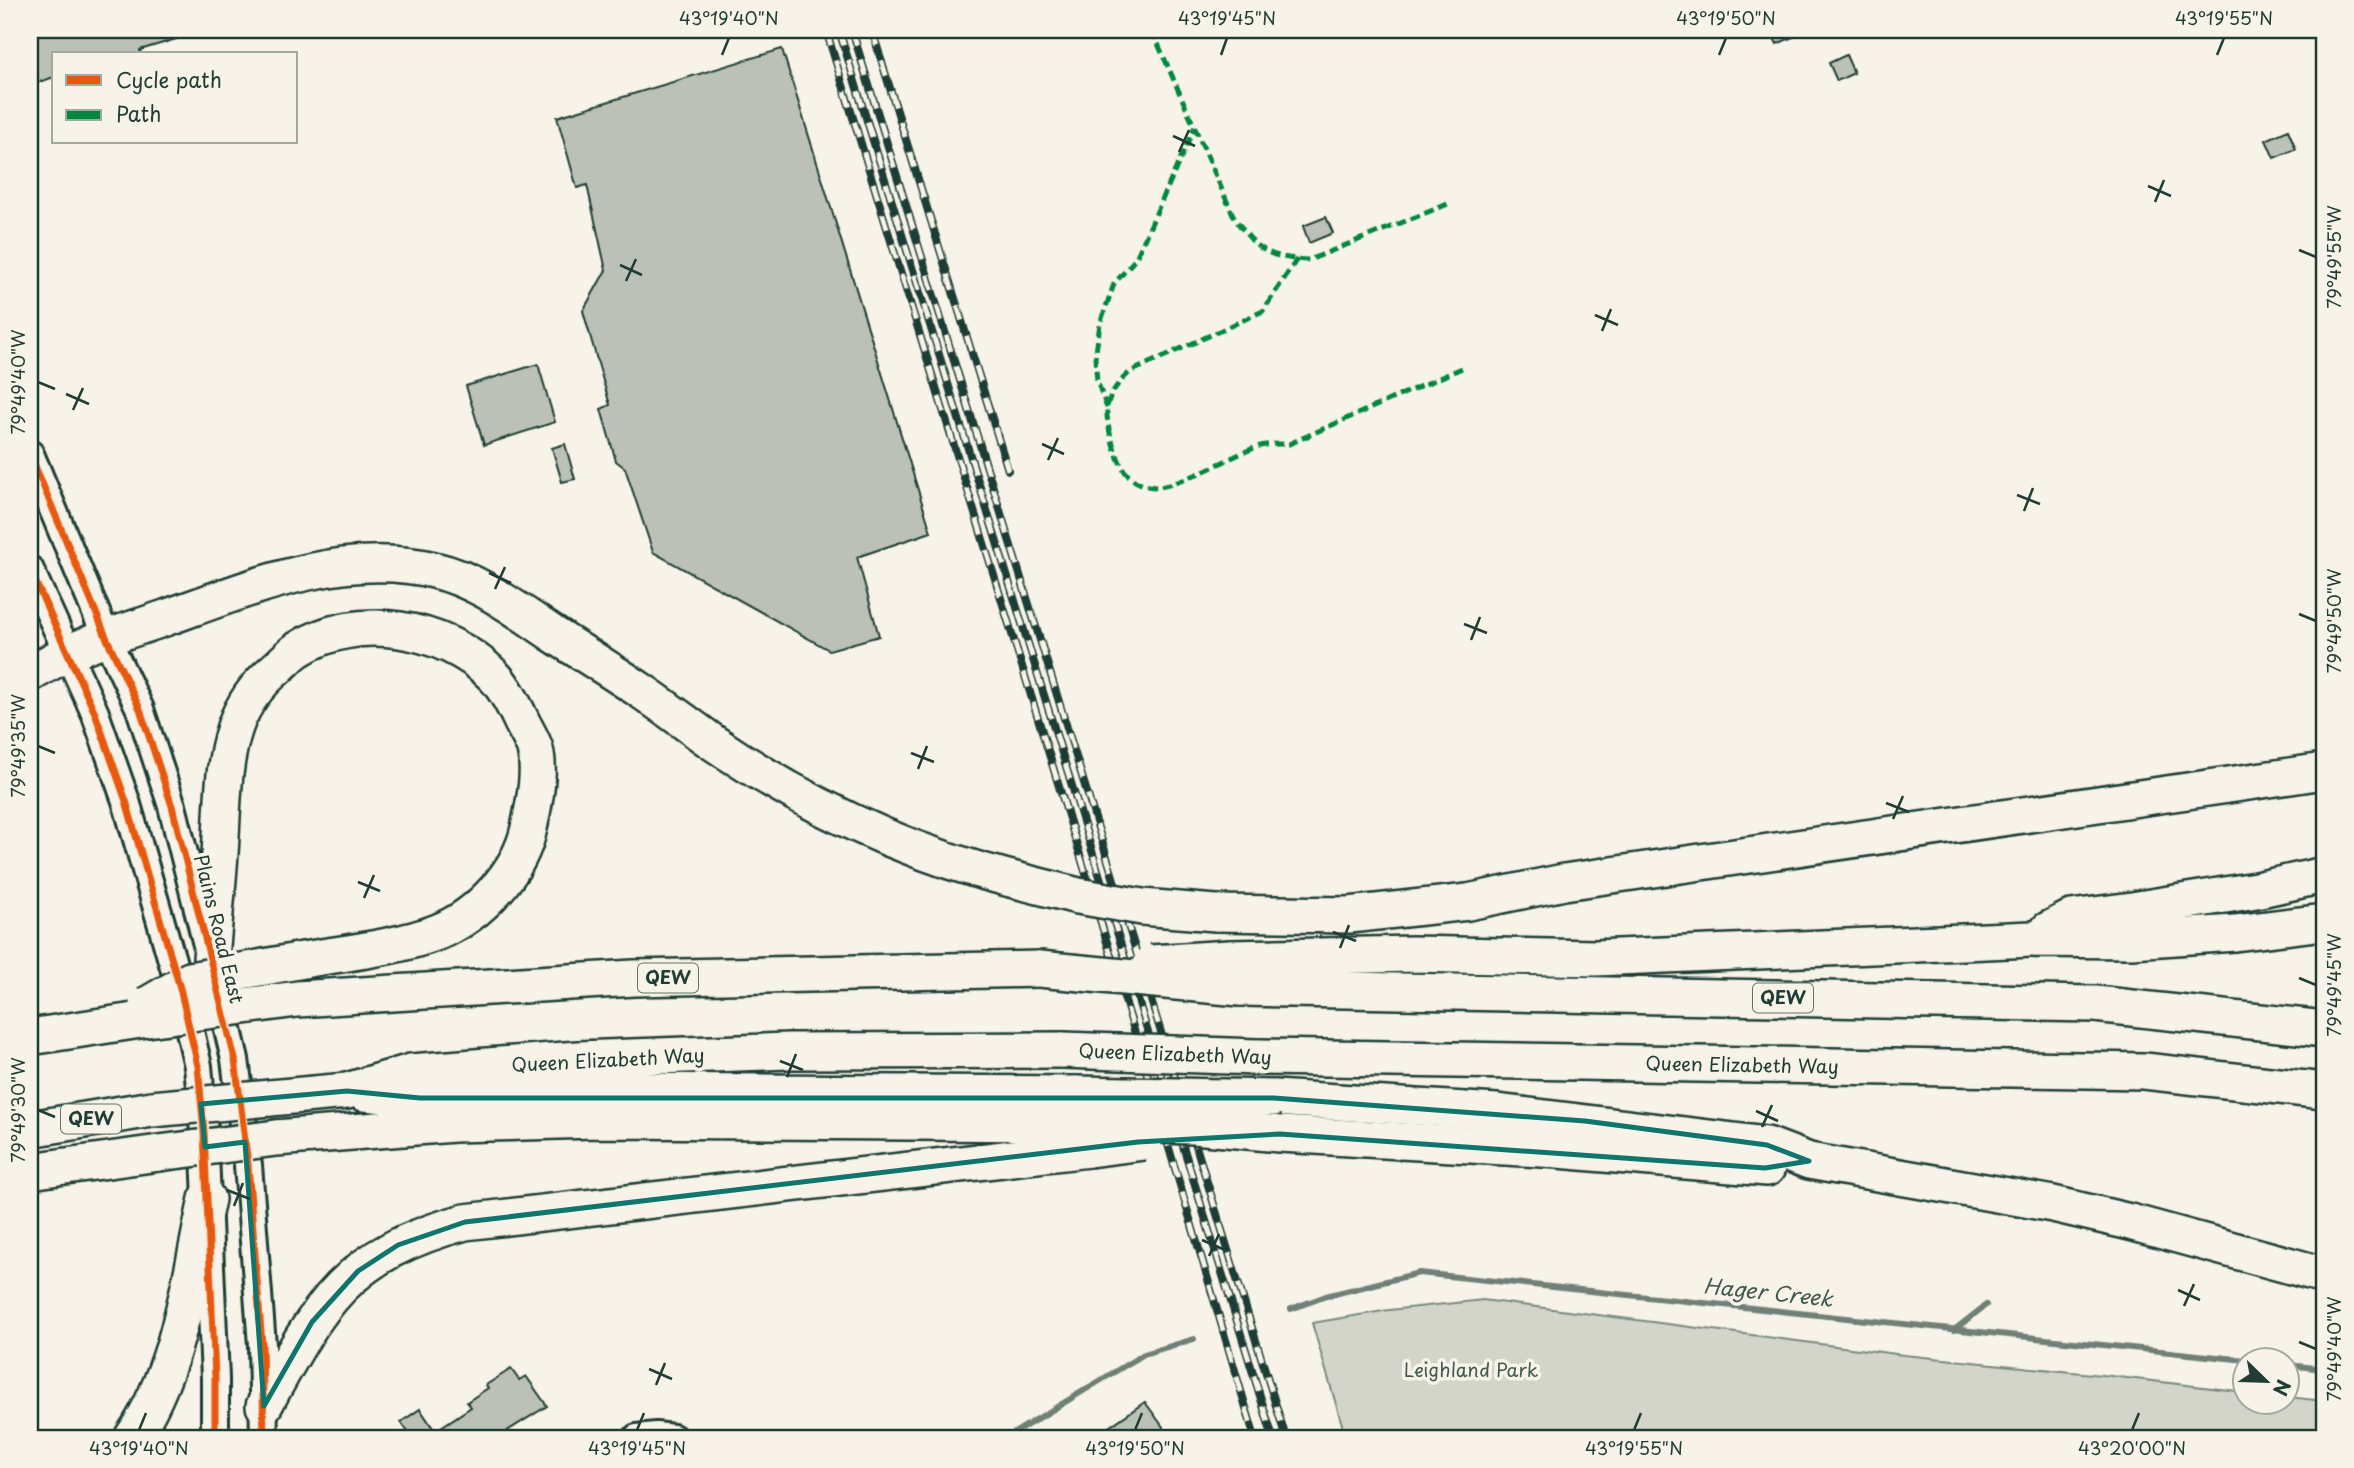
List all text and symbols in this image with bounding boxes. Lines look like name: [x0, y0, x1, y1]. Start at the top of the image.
text: 43°19'40"N: [679, 4, 779, 31]
text: 43°19'45"N: [1178, 4, 1276, 31]
text: 43°19'50"N: [1676, 4, 1776, 31]
text: 43°19'55"N: [2175, 4, 2273, 31]
legend: [52, 52, 298, 144]
text: Cycle path: [116, 63, 222, 95]
text: Path: [116, 97, 161, 129]
text: 79°49'55"W: [2320, 205, 2347, 309]
text: 79°49'40"W: [4, 329, 31, 435]
text: 79°49'50"W: [2320, 568, 2347, 673]
text: 79°49'35"W: [4, 694, 31, 798]
street label: Plains Road East: [188, 851, 252, 1006]
text: 79°49'45"W: [2320, 933, 2347, 1037]
road number: QEW: [638, 964, 698, 993]
road number: QEW: [1753, 984, 1813, 1013]
street label: Queen Elizabeth Way: [1078, 1036, 1272, 1070]
street label: Queen Elizabeth Way: [511, 1040, 705, 1078]
street label: Queen Elizabeth Way: [1645, 1048, 1839, 1080]
text: 79°49'30"W: [4, 1057, 31, 1163]
road number: QEW: [61, 1104, 121, 1134]
water label: Hager Creek: [1702, 1268, 1836, 1314]
text: 79°49'40"W: [2320, 1296, 2347, 1402]
north arrow: [2232, 1346, 2302, 1416]
park label: Leighland Park: [1404, 1355, 1539, 1383]
text: N: [2267, 1376, 2298, 1400]
text: 43°19'40"N: [89, 1434, 189, 1461]
text: 43°19'45"N: [588, 1434, 686, 1461]
text: 43°19'50"N: [1085, 1434, 1185, 1461]
text: 43°19'55"N: [1585, 1434, 1683, 1461]
text: 43°20'00"N: [2078, 1434, 2186, 1461]

